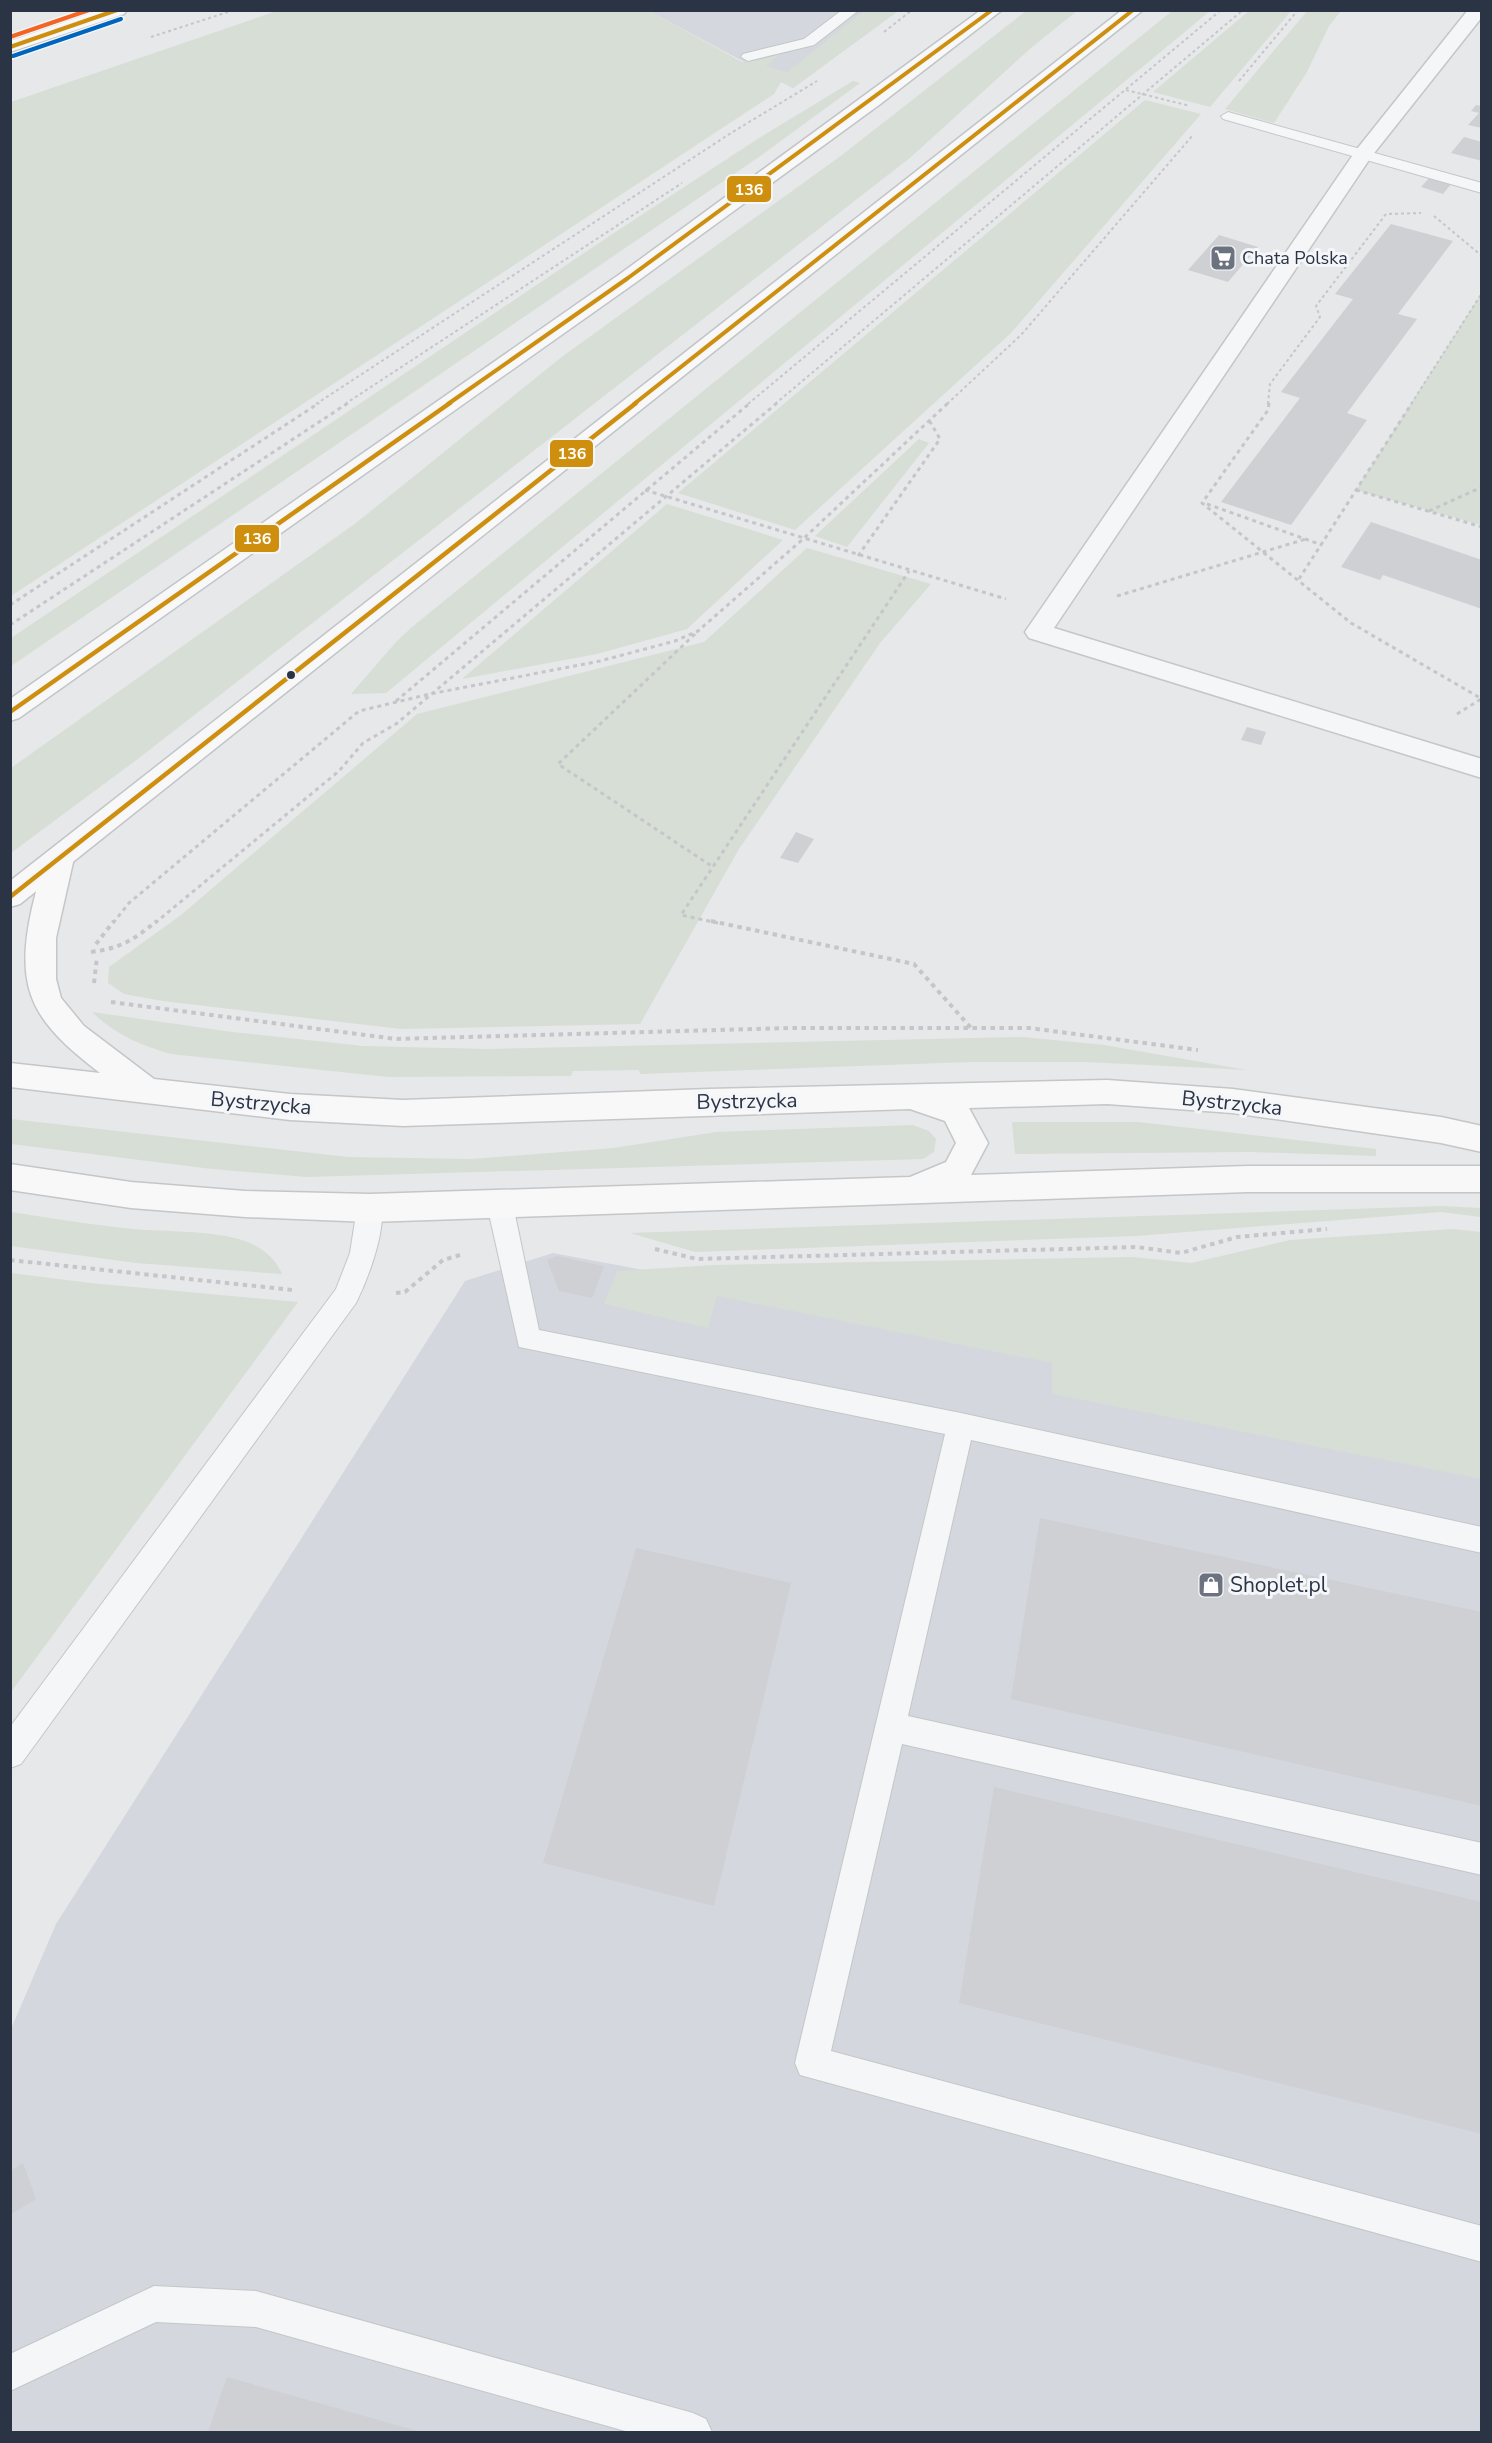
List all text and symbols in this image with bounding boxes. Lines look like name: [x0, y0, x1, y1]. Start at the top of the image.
line badge: 136: [726, 175, 772, 203]
text: 136: [735, 179, 763, 201]
supermarket icon: Chata Polska: [1208, 243, 1238, 273]
place label: Chata Polska: [1242, 246, 1348, 270]
line badge: 136: [549, 439, 594, 468]
text: 136: [558, 443, 586, 465]
line badge: 136: [234, 524, 280, 553]
text: 136: [243, 528, 271, 550]
unlabelled marker: [285, 669, 297, 681]
street label: Bystrzycka: [1180, 1084, 1284, 1122]
street label: Bystrzycka: [209, 1085, 313, 1121]
street label: Bystrzycka: [696, 1086, 798, 1116]
shop icon: Shoplet.pl: [1196, 1570, 1226, 1600]
place label: Shoplet.pl: [1230, 1571, 1328, 1599]

